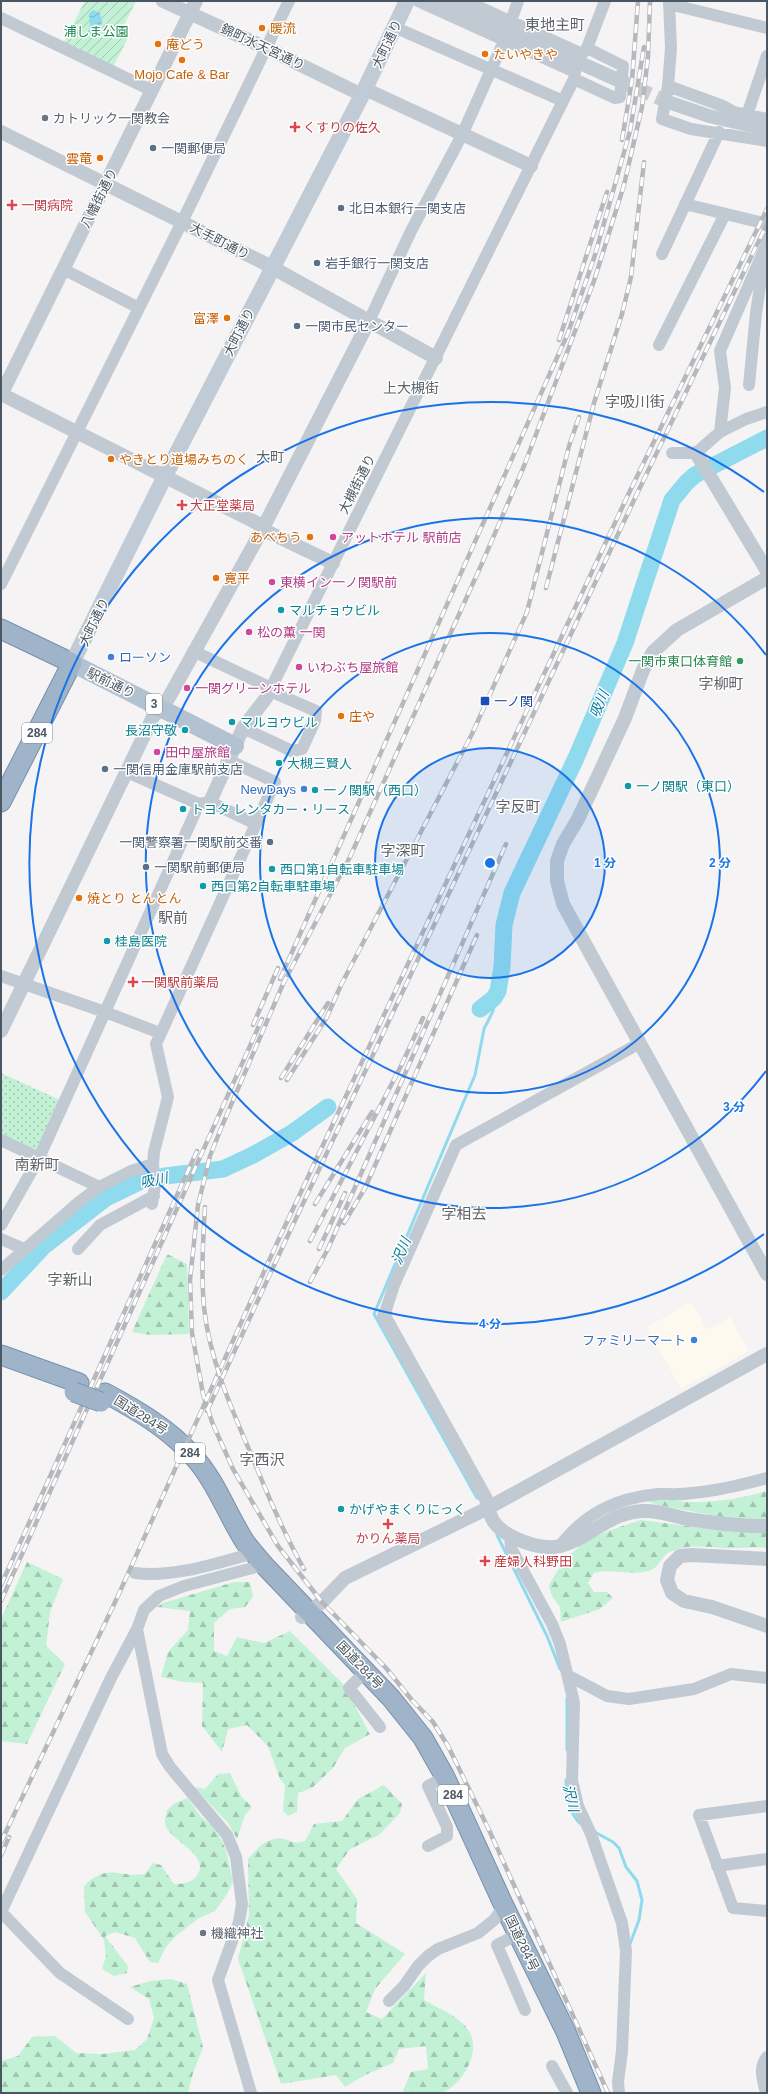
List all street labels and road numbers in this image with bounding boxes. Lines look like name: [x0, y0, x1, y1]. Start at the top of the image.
street label: 大町通り: [369, 17, 405, 71]
street label: 錦町水天宮通り: [219, 21, 307, 73]
street label: 八幡街通り: [78, 166, 120, 230]
street label: 大手町通り: [188, 220, 252, 262]
street label: 大町通り: [221, 305, 257, 359]
street label: 大槻街通り: [336, 452, 378, 516]
street label: 大町通り: [76, 595, 112, 649]
street label: 駅前通り: [84, 665, 138, 701]
road number: 3: [146, 694, 162, 714]
road number: 284: [22, 723, 52, 743]
street label: 国道284号: [111, 1393, 171, 1437]
road number: 284: [175, 1443, 205, 1463]
street label: 国道284号: [334, 1638, 386, 1692]
road number: 284: [438, 1785, 468, 1805]
street label: 国道284号: [502, 1912, 542, 1974]

